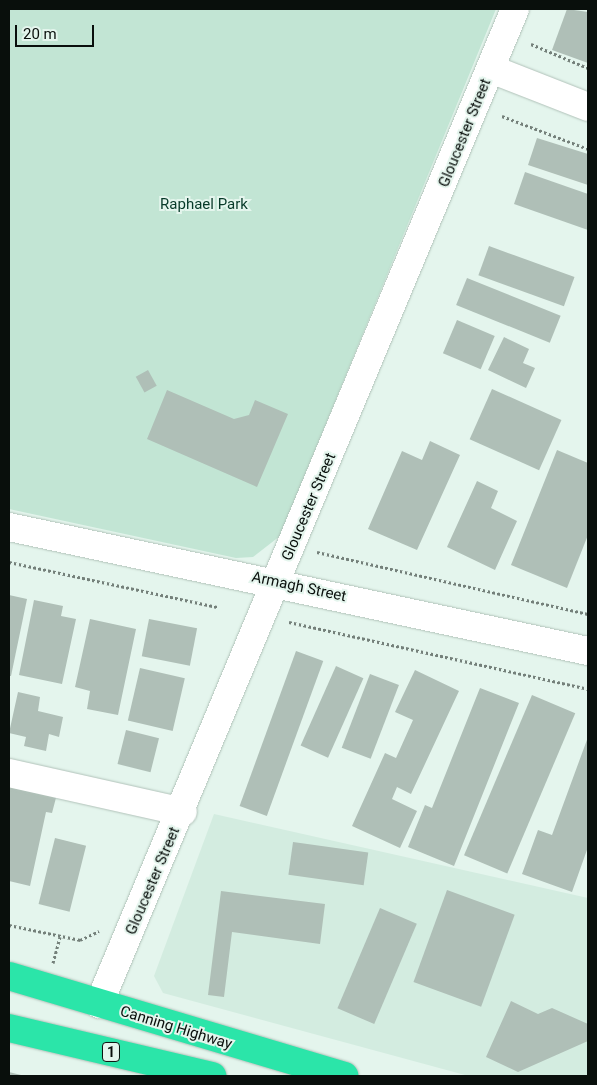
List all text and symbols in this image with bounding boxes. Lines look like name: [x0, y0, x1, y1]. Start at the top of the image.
scale bar: [18, 15, 96, 47]
text: 20 m: [23, 25, 57, 43]
street label: Gloucester Street: [435, 76, 495, 190]
park label: Raphael Park: [160, 196, 248, 214]
street label: Gloucester Street: [278, 450, 340, 564]
street label: Armagh Street: [250, 568, 348, 606]
street label: Gloucester Street: [122, 824, 184, 938]
street label: Canning Highway: [118, 1002, 234, 1054]
road number: 1: [101, 1040, 121, 1064]

